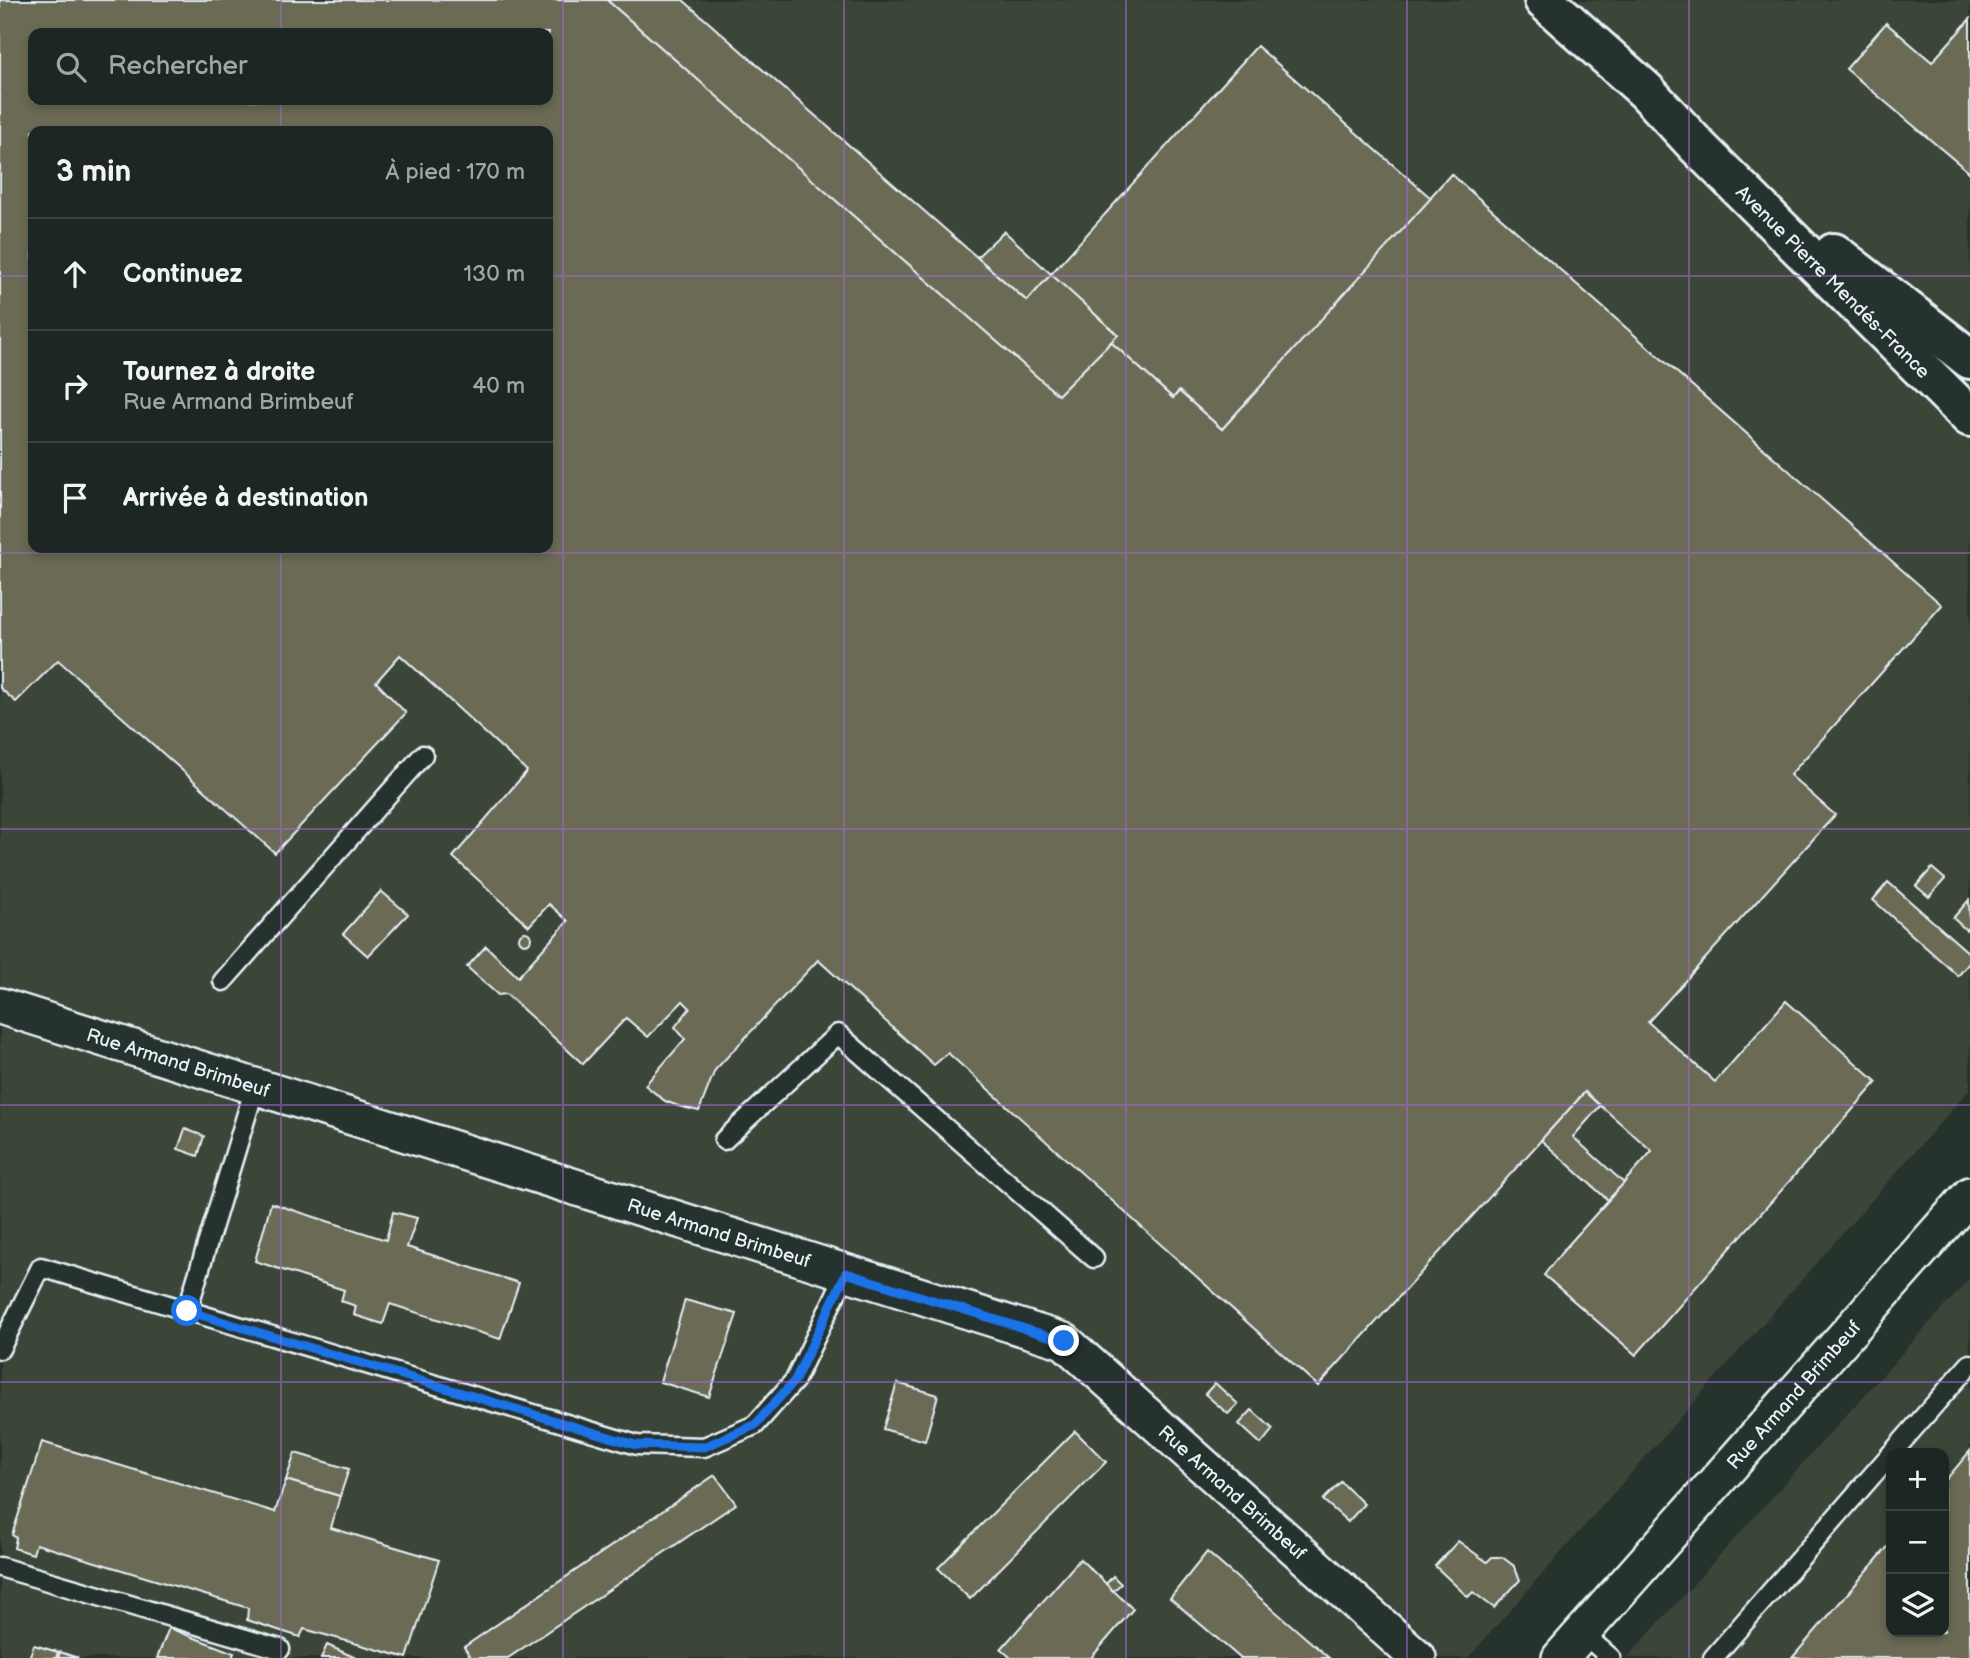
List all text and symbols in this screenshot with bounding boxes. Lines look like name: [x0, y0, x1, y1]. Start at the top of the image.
search box: [28, 28, 553, 105]
icon: search: [52, 48, 90, 86]
text: Rechercher: [108, 51, 247, 82]
text: 3 min: [56, 154, 131, 190]
text: À pied · 170 m: [385, 158, 525, 186]
street label: Avenue Pierre Mendés-France: [1731, 181, 1934, 384]
icon: ahead: [56, 255, 94, 293]
text: Continuez: [123, 259, 243, 290]
text: 130 m: [463, 260, 525, 288]
text: Tournez à droite: [123, 357, 315, 388]
icon: right: [56, 367, 94, 405]
text: 40 m: [472, 372, 525, 400]
text: Rue Armand Brimbeuf: [123, 388, 354, 416]
icon: arrive: [56, 479, 94, 517]
text: Arrivée à destination: [123, 483, 369, 514]
street label: Rue Armand Brimbeuf: [83, 1024, 273, 1103]
street label: Rue Armand Brimbeuf: [624, 1194, 813, 1274]
route start: [171, 1295, 202, 1326]
street label: Rue Armand Brimbeuf: [1723, 1316, 1866, 1475]
route end: [1048, 1325, 1079, 1356]
street label: Rue Armand Brimbeuf: [1153, 1421, 1311, 1566]
map controls: [1886, 1448, 1949, 1637]
button: +: [1886, 1448, 1949, 1511]
button: −: [1886, 1511, 1949, 1574]
button: layers: [1886, 1574, 1949, 1637]

